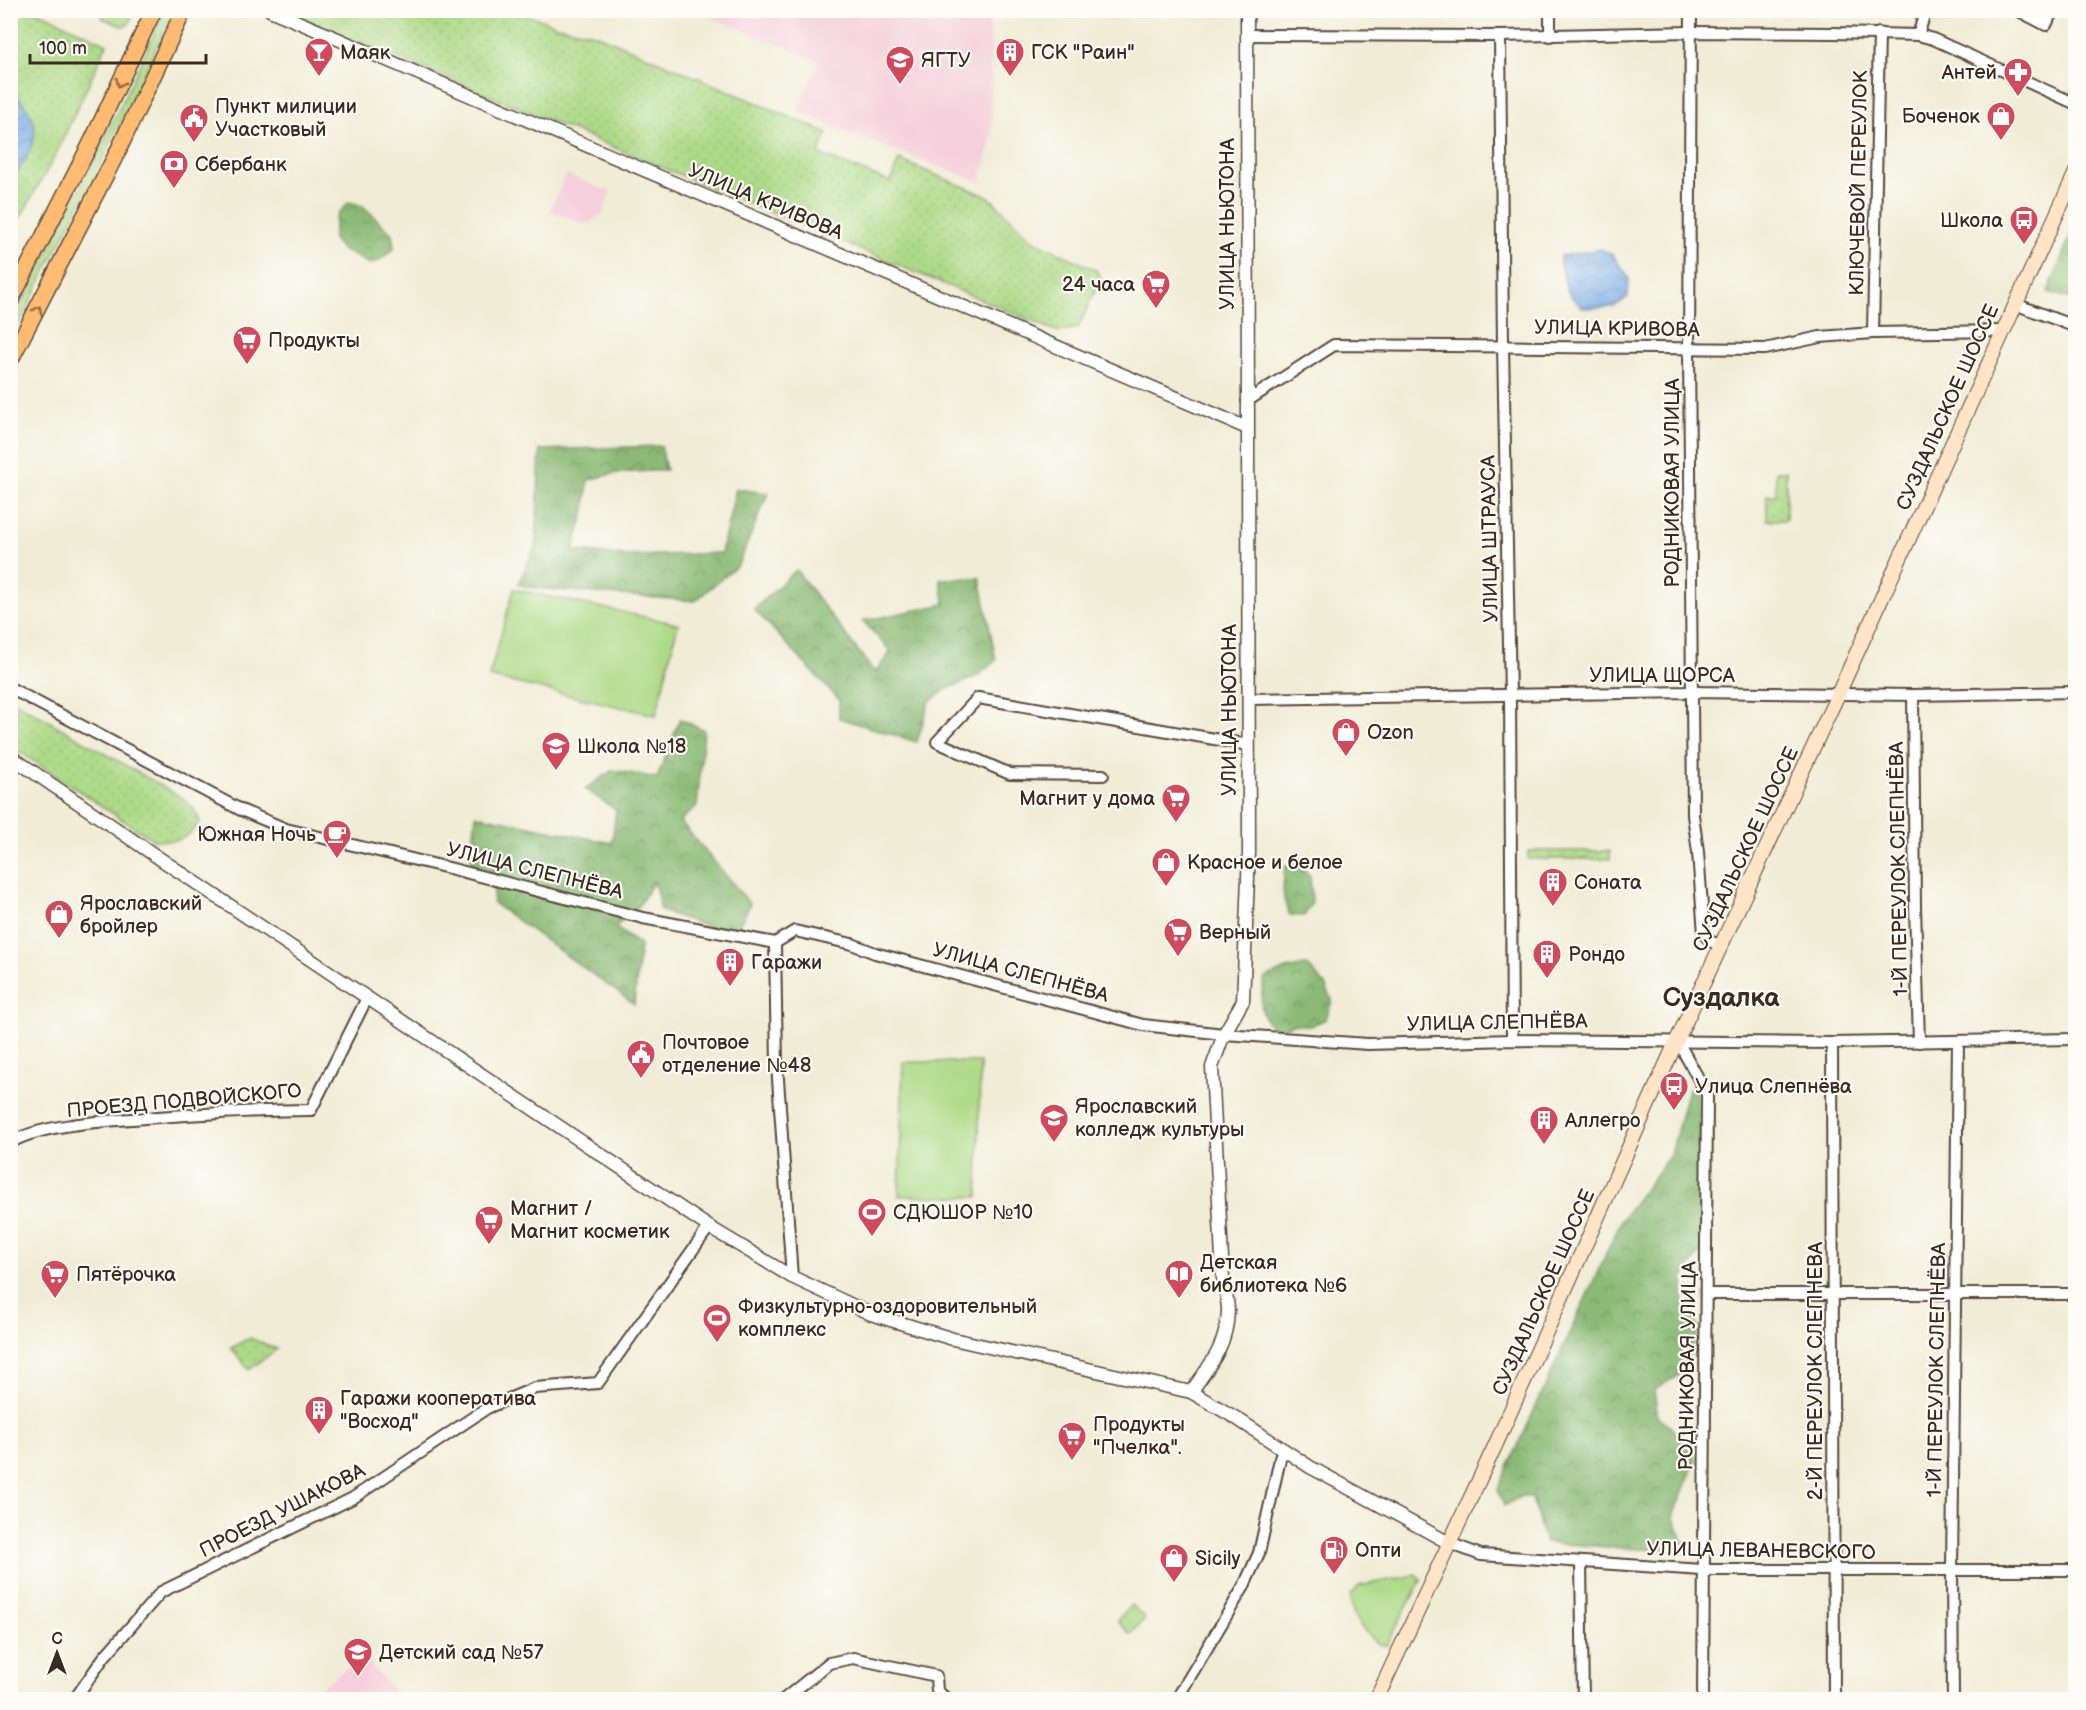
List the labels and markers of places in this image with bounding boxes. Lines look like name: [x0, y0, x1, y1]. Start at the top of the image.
bar icon: Маяк: [303, 36, 335, 78]
building icon: ГСК "Раин": [994, 36, 1026, 78]
place label: Маяк: [340, 41, 391, 65]
place label: ГСК "Раин": [1031, 41, 1135, 65]
school or university icon: ЯГТУ: [884, 44, 916, 86]
place label: ЯГТУ: [921, 49, 971, 73]
pharmacy icon: Антей: [2002, 56, 2034, 98]
place label: Антей: [1941, 61, 1997, 85]
place label: Пункт милиции Участковый: [215, 95, 357, 142]
shop icon: Боченок: [1985, 100, 2017, 142]
public building icon: Пункт милиции Участковый: [178, 102, 210, 144]
place label: Боченок: [1902, 105, 1980, 129]
bank icon: Сбербанк: [158, 148, 190, 190]
place label: Сбербанк: [195, 153, 287, 177]
bus stop icon: Школа: [2008, 204, 2040, 246]
place label: Школа: [1940, 209, 2003, 233]
supermarket icon: 24 часа: [1140, 268, 1172, 310]
place label: 24 часа: [1062, 273, 1135, 297]
supermarket icon: Продукты: [231, 324, 263, 366]
place label: Продукты: [268, 329, 360, 353]
shop icon: Ozon: [1330, 716, 1362, 758]
place label: Ozon: [1367, 721, 1414, 745]
school or university icon: Школа №18: [540, 730, 572, 772]
place label: Школа №18: [577, 735, 686, 759]
supermarket icon: Магнит у дома: [1160, 782, 1192, 824]
place label: Магнит у дома: [1019, 787, 1155, 811]
cafe icon: Южная Ночь: [321, 818, 353, 860]
place label: Южная Ночь: [197, 823, 316, 847]
shop icon: Красное и белое: [1150, 846, 1182, 888]
place label: Красное и белое: [1187, 851, 1343, 875]
building icon: Соната: [1537, 866, 1569, 908]
place label: Соната: [1574, 871, 1642, 895]
place label: Ярославский бройлер: [80, 892, 202, 939]
shop icon: Ярославский бройлер: [43, 898, 75, 940]
supermarket icon: Верный: [1162, 916, 1194, 958]
place label: Верный: [1199, 921, 1271, 945]
building icon: Рондо: [1531, 938, 1563, 980]
place label: Рондо: [1568, 943, 1625, 967]
building icon: Гаражи: [714, 946, 746, 988]
place label: Гаражи: [751, 951, 822, 975]
place label: Почтовое отделение №48: [662, 1031, 811, 1078]
public building icon: Почтовое отделение №48: [625, 1038, 657, 1080]
bus stop icon: Улица Слепнёва: [1658, 1070, 1690, 1112]
place label: Улица Слепнёва: [1695, 1075, 1852, 1099]
place label: Ярославский колледж культуры: [1075, 1095, 1244, 1142]
school or university icon: Ярославский колледж культуры: [1038, 1102, 1070, 1144]
building icon: Аллегро: [1528, 1104, 1560, 1146]
place label: Аллегро: [1564, 1109, 1641, 1133]
sports icon: СДЮШОР №10: [856, 1196, 888, 1238]
place label: Магнит / Магнит косметик: [510, 1197, 670, 1244]
place label: СДЮШОР №10: [893, 1201, 1033, 1225]
supermarket icon: Магнит / Магнит косметик: [473, 1204, 505, 1246]
place label: Детская библиотека №6: [1200, 1251, 1347, 1298]
supermarket icon: Пятёрочка: [39, 1258, 71, 1300]
library icon: Детская библиотека №6: [1163, 1258, 1195, 1300]
place label: Пятёрочка: [76, 1263, 176, 1287]
place label: Физкультурно-оздоровительный комплекс: [738, 1295, 1037, 1342]
sports icon: Физкультурно-оздоровительный комплекс: [701, 1302, 733, 1344]
place label: Гаражи кооператива "Восход": [340, 1387, 536, 1434]
building icon: Гаражи кооператива "Восход": [303, 1394, 335, 1436]
place label: Продукты "Пчелка".: [1093, 1413, 1185, 1460]
supermarket icon: Продукты "Пчелка".: [1056, 1420, 1088, 1462]
fuel station icon: Опти: [1318, 1534, 1350, 1576]
place label: Опти: [1355, 1539, 1401, 1563]
shop icon: Sicily: [1158, 1542, 1190, 1584]
place label: Sicily: [1195, 1547, 1241, 1571]
school or university icon: Детский сад №57: [342, 1636, 374, 1678]
place label: Детский сад №57: [379, 1641, 544, 1665]

